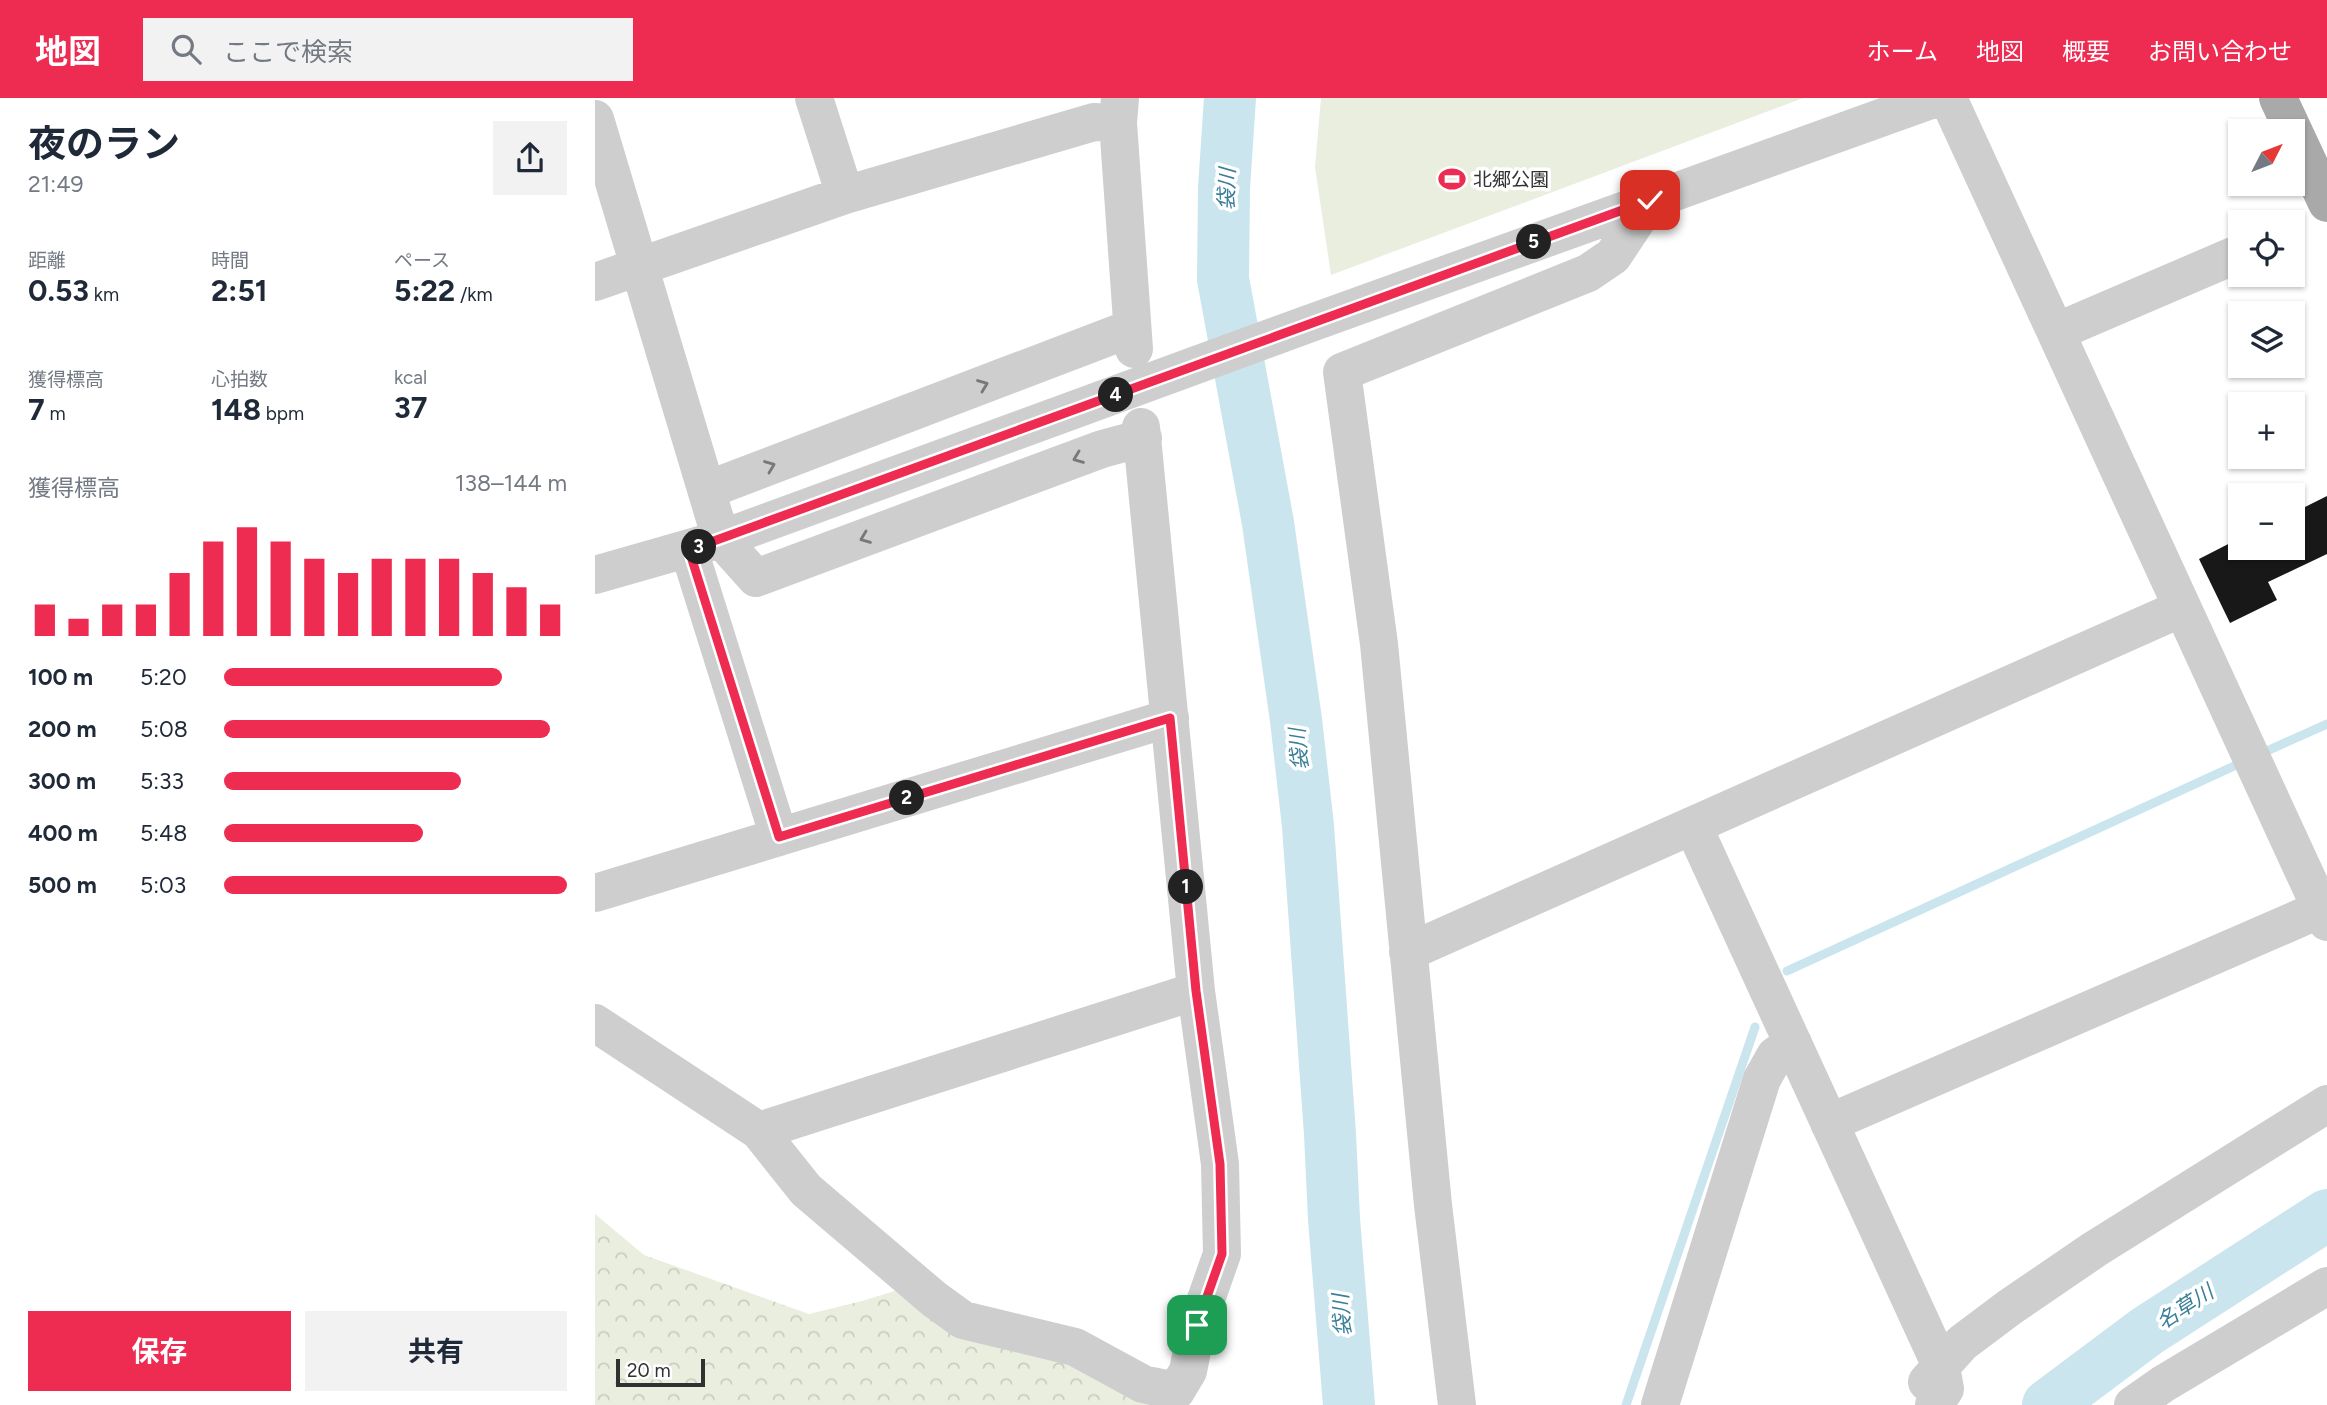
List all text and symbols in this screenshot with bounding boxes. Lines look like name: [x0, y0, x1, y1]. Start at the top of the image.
search box: [143, 18, 633, 81]
icon: search: [167, 30, 205, 68]
text: 地図: [35, 32, 101, 71]
text: ここで検索: [223, 36, 353, 68]
text: ホーム: [1867, 37, 1938, 66]
text: 地図: [1976, 37, 2024, 66]
text: 概要: [2062, 37, 2110, 66]
text: お問い合わせ: [2148, 37, 2292, 66]
north arrow: [2228, 119, 2305, 196]
map controls: [2228, 119, 2305, 560]
text: 夜のラン: [28, 121, 180, 167]
button: share: [493, 121, 567, 195]
sports icon: 北郷公園: [1437, 164, 1467, 194]
water label: 袋川: [1213, 166, 1240, 210]
place label: 北郷公園: [1473, 168, 1549, 191]
text: 21:49: [28, 170, 83, 198]
pin: [1620, 170, 1680, 230]
icon: check: [1631, 181, 1669, 219]
button: locate: [2228, 210, 2305, 287]
pin: 5: [1517, 225, 1551, 260]
text: 5: [1528, 230, 1539, 253]
text: 距離: [28, 249, 66, 272]
text: 時間: [211, 249, 249, 272]
text: ペース: [394, 249, 450, 272]
text: 0.53: [28, 272, 89, 309]
text: 2:51: [211, 272, 268, 309]
text: 5:22: [394, 272, 455, 309]
text: km: [89, 283, 119, 306]
text: /km: [455, 283, 493, 306]
button: layers: [2228, 301, 2305, 378]
text: kcal: [394, 366, 427, 389]
text: 獲得標高: [28, 368, 104, 391]
text: 心拍数: [211, 368, 268, 391]
pin: 4: [1099, 378, 1133, 412]
one-way arrow: [976, 379, 988, 393]
text: 4: [1109, 383, 1122, 406]
text: 37: [394, 389, 427, 426]
text: 7: [28, 391, 45, 428]
text: 148: [211, 391, 261, 428]
button: +: [2228, 392, 2305, 469]
text: m: [45, 402, 66, 425]
text: bpm: [261, 402, 304, 425]
one-way arrow: [1072, 449, 1084, 463]
one-way arrow: [764, 460, 776, 474]
text: 138–144 m: [455, 469, 567, 497]
text: 獲得標高: [28, 474, 120, 502]
button: −: [2228, 483, 2305, 560]
one-way arrow: [859, 529, 871, 543]
pin: 3: [681, 530, 717, 564]
text: 3: [693, 535, 704, 558]
text: 100 m: [28, 663, 93, 691]
text: 5:20: [140, 663, 187, 691]
text: 200 m: [28, 715, 97, 743]
text: 5:08: [140, 715, 188, 743]
water label: 袋川: [1284, 725, 1313, 771]
text: 300 m: [28, 767, 96, 795]
text: 5:33: [140, 767, 184, 795]
pin: 2: [889, 780, 925, 816]
text: 2: [901, 786, 912, 809]
text: 400 m: [28, 819, 98, 847]
text: 5:48: [140, 819, 187, 847]
pin: 1: [1169, 870, 1203, 904]
text: 500 m: [28, 871, 97, 899]
text: 5:03: [140, 871, 186, 899]
text: 1: [1181, 875, 1190, 898]
water label: 名草川: [2152, 1278, 2220, 1334]
water label: 袋川: [1327, 1291, 1355, 1337]
pin: [1167, 1295, 1227, 1355]
icon: arrive: [1178, 1306, 1216, 1344]
button: 保存: [28, 1311, 291, 1391]
button: 共有: [305, 1311, 567, 1391]
scale bar: [616, 1356, 705, 1388]
text: 20 m: [627, 1359, 671, 1382]

